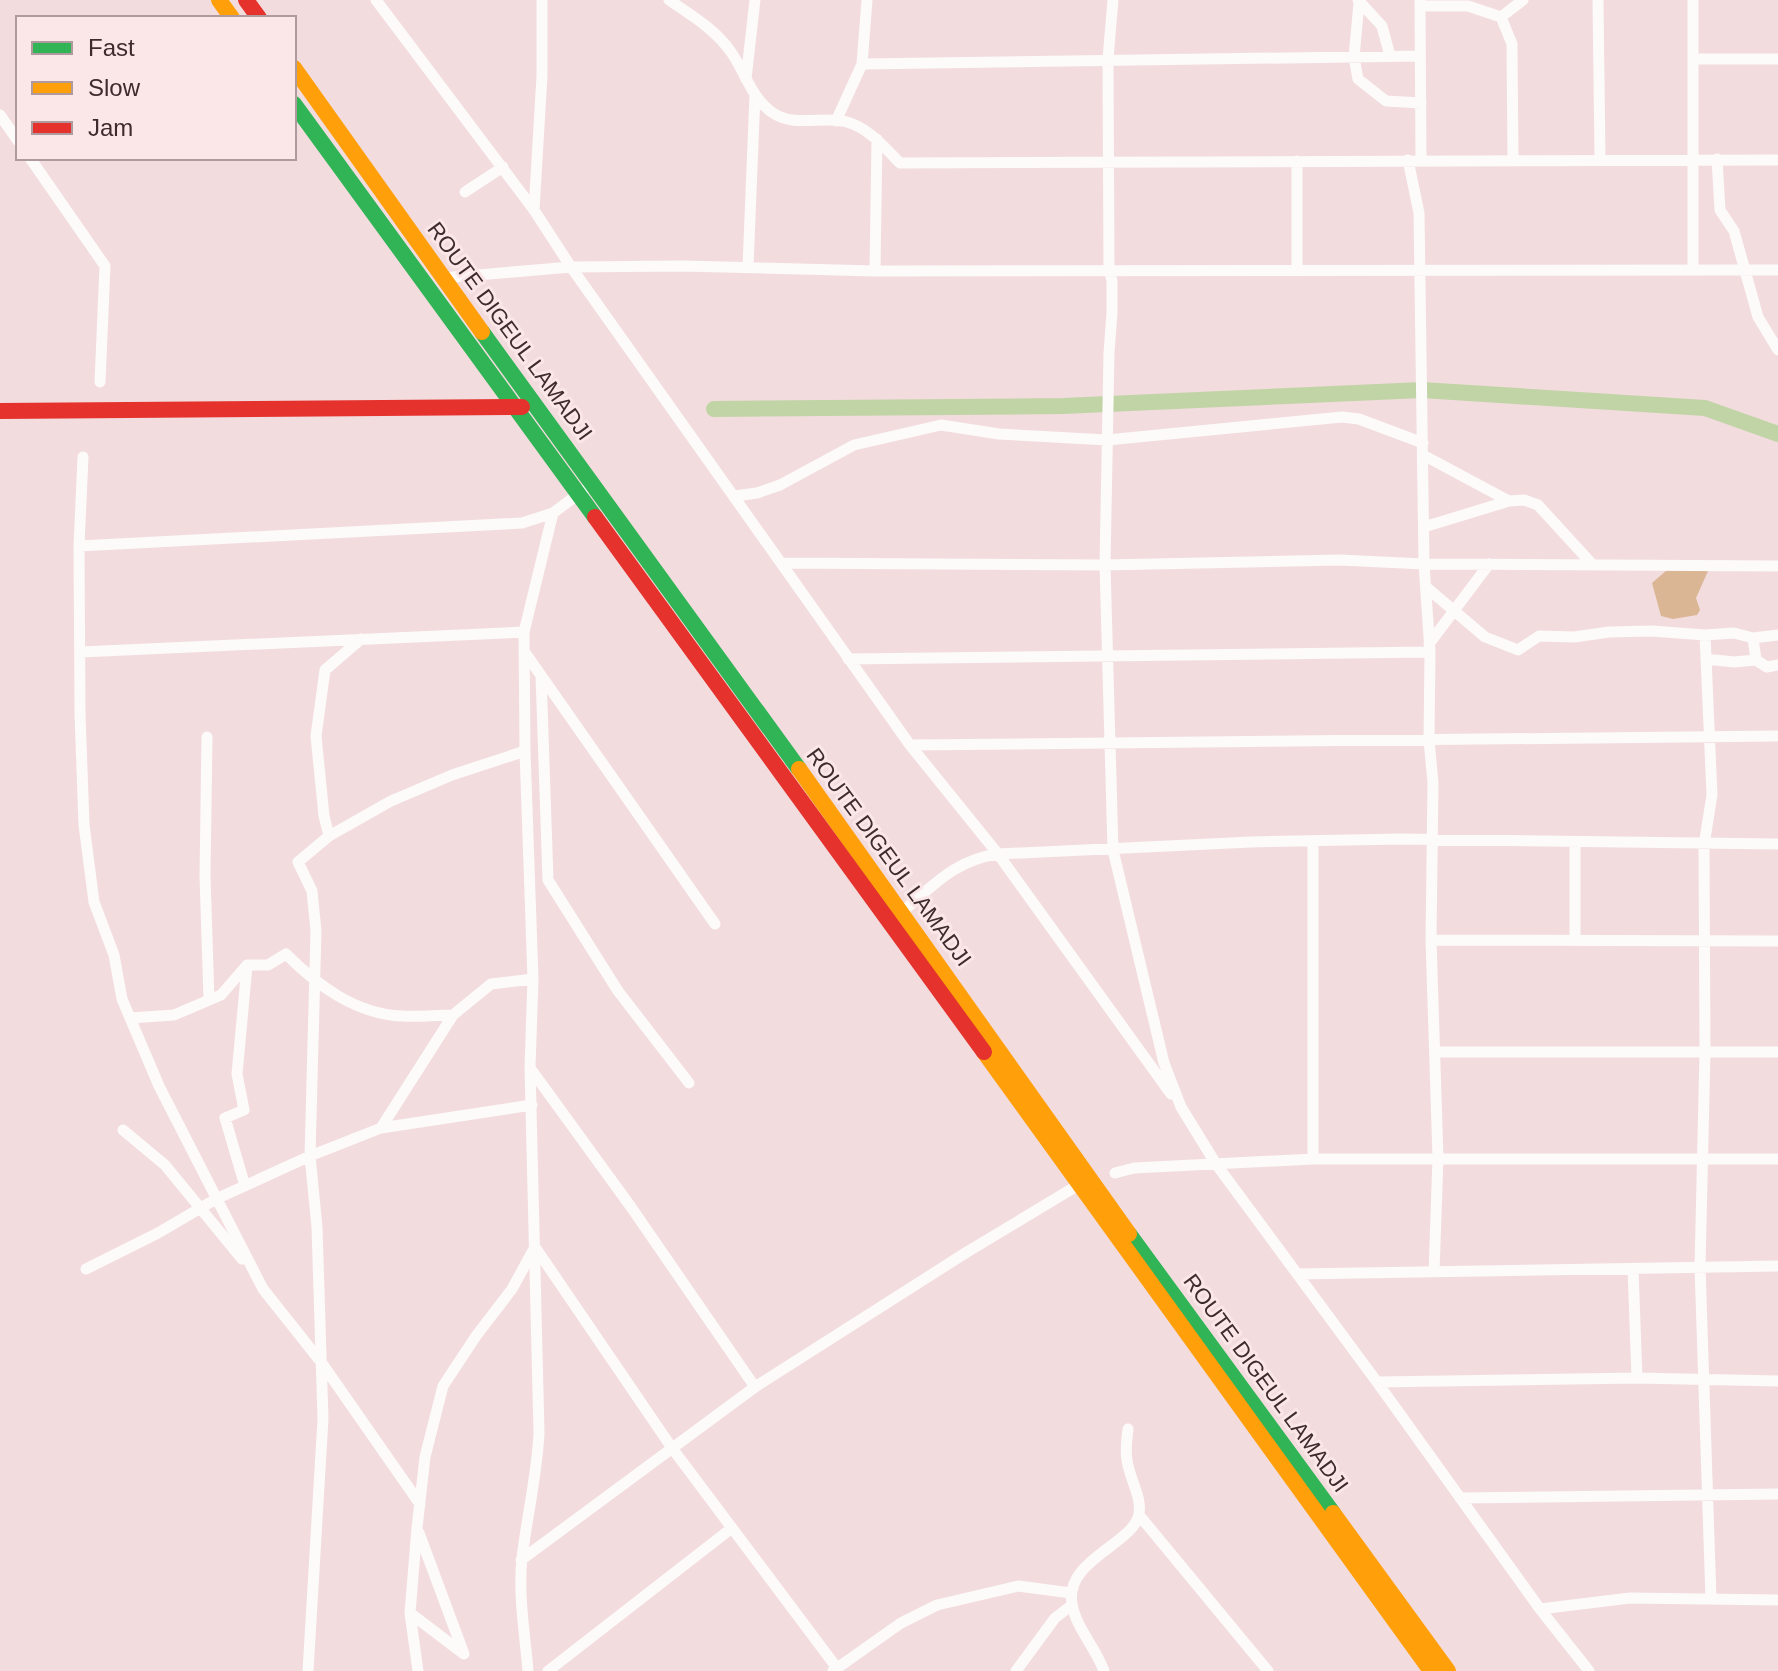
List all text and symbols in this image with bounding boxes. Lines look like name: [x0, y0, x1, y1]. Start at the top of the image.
legend: [16, 16, 296, 160]
text: Fast: [88, 34, 135, 61]
text: Slow: [88, 74, 141, 101]
text: Jam: [88, 114, 133, 141]
street label: ROUTE DIGEUL LAMADJI: [423, 217, 597, 445]
street label: ROUTE DIGEUL LAMADJI: [802, 743, 976, 971]
street label: ROUTE DIGEUL LAMADJI: [1179, 1269, 1353, 1497]

